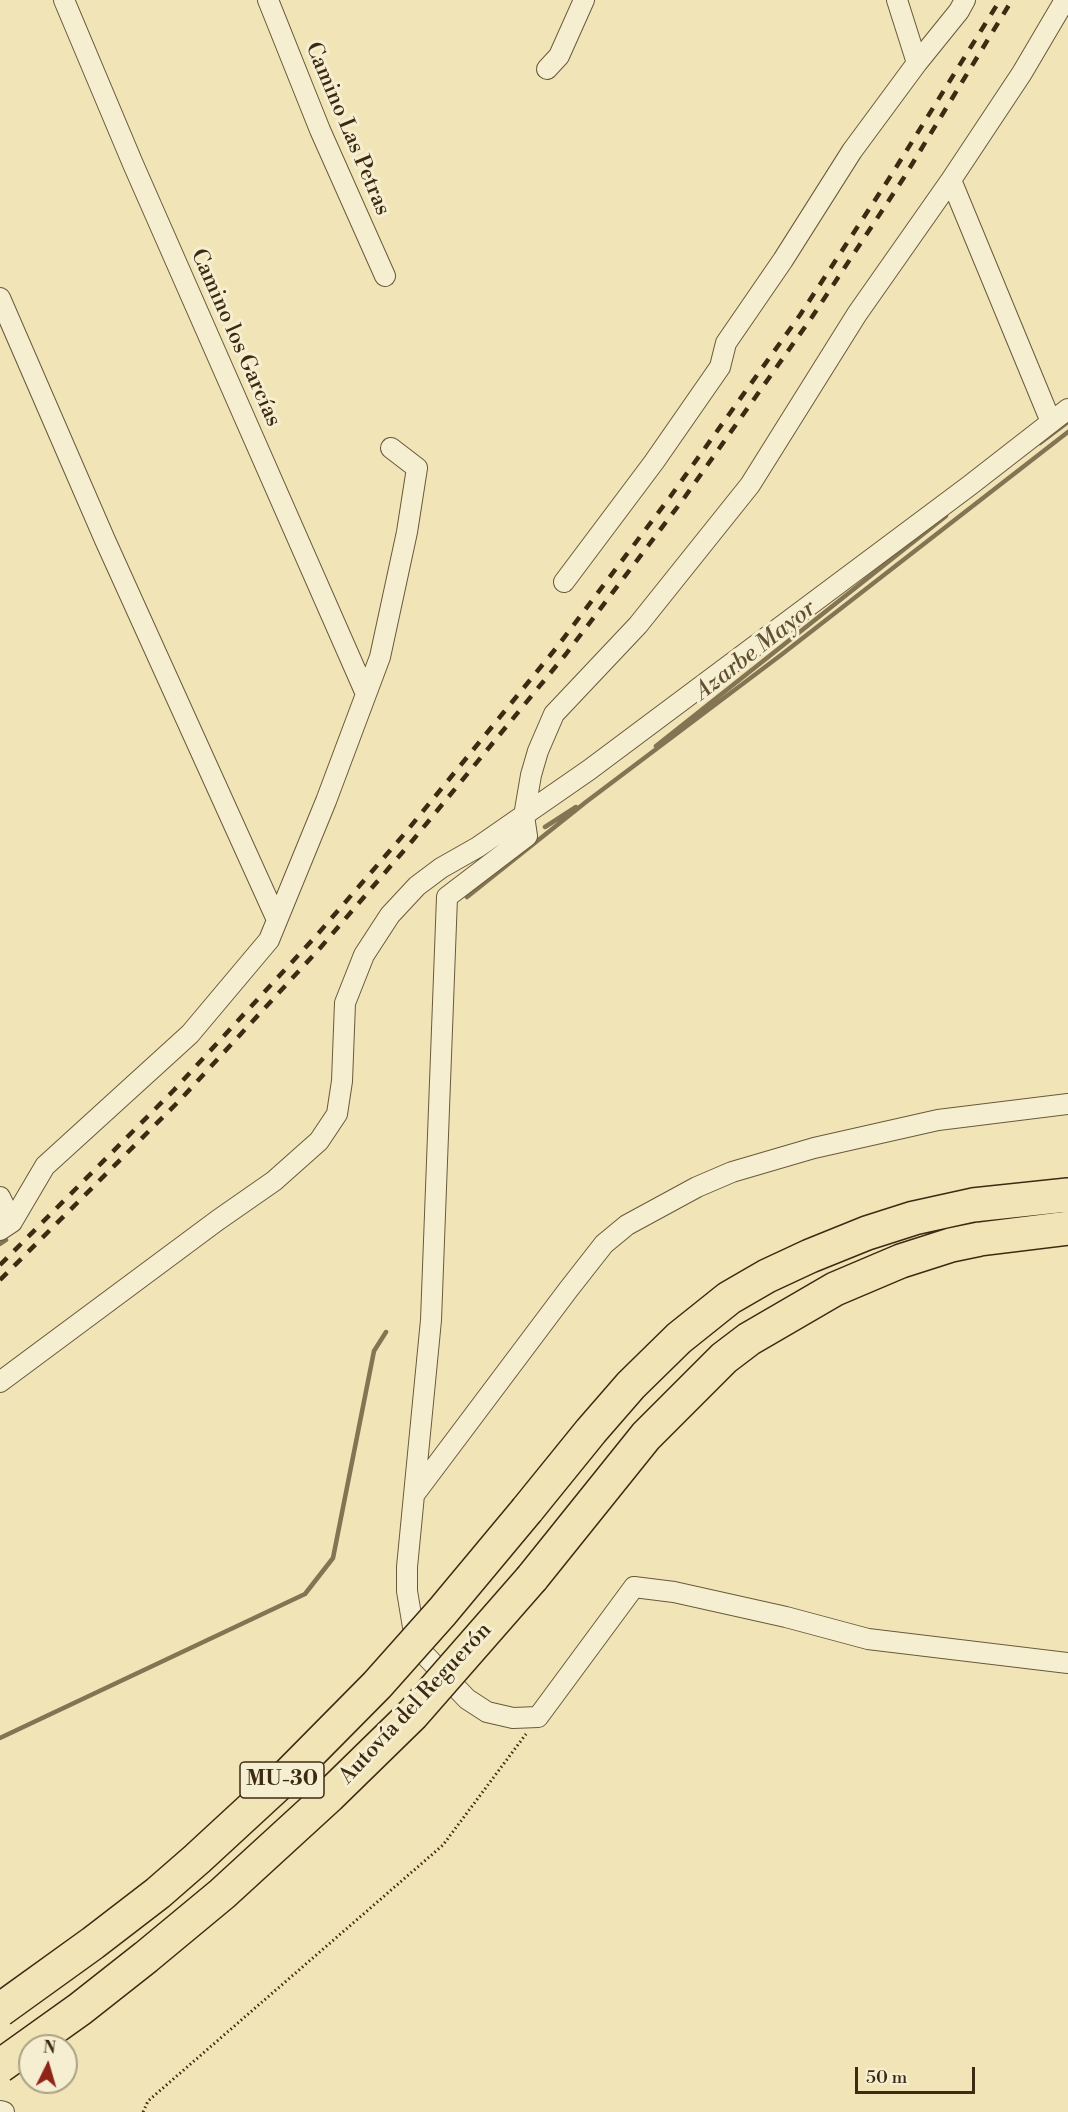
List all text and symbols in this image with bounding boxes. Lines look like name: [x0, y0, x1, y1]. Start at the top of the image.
street label: Camino Las Petras: [299, 39, 395, 219]
street label: Camino los Garcías: [184, 245, 286, 431]
water label: Azarbe Mayor: [690, 595, 822, 707]
street label: Autovía del Reguerón: [334, 1618, 498, 1790]
road number: MU-30: [240, 1762, 324, 1798]
north arrow: [18, 2034, 78, 2094]
text: N: [42, 2038, 57, 2059]
scale bar: [858, 2055, 978, 2093]
text: 50 m: [866, 2066, 907, 2089]

